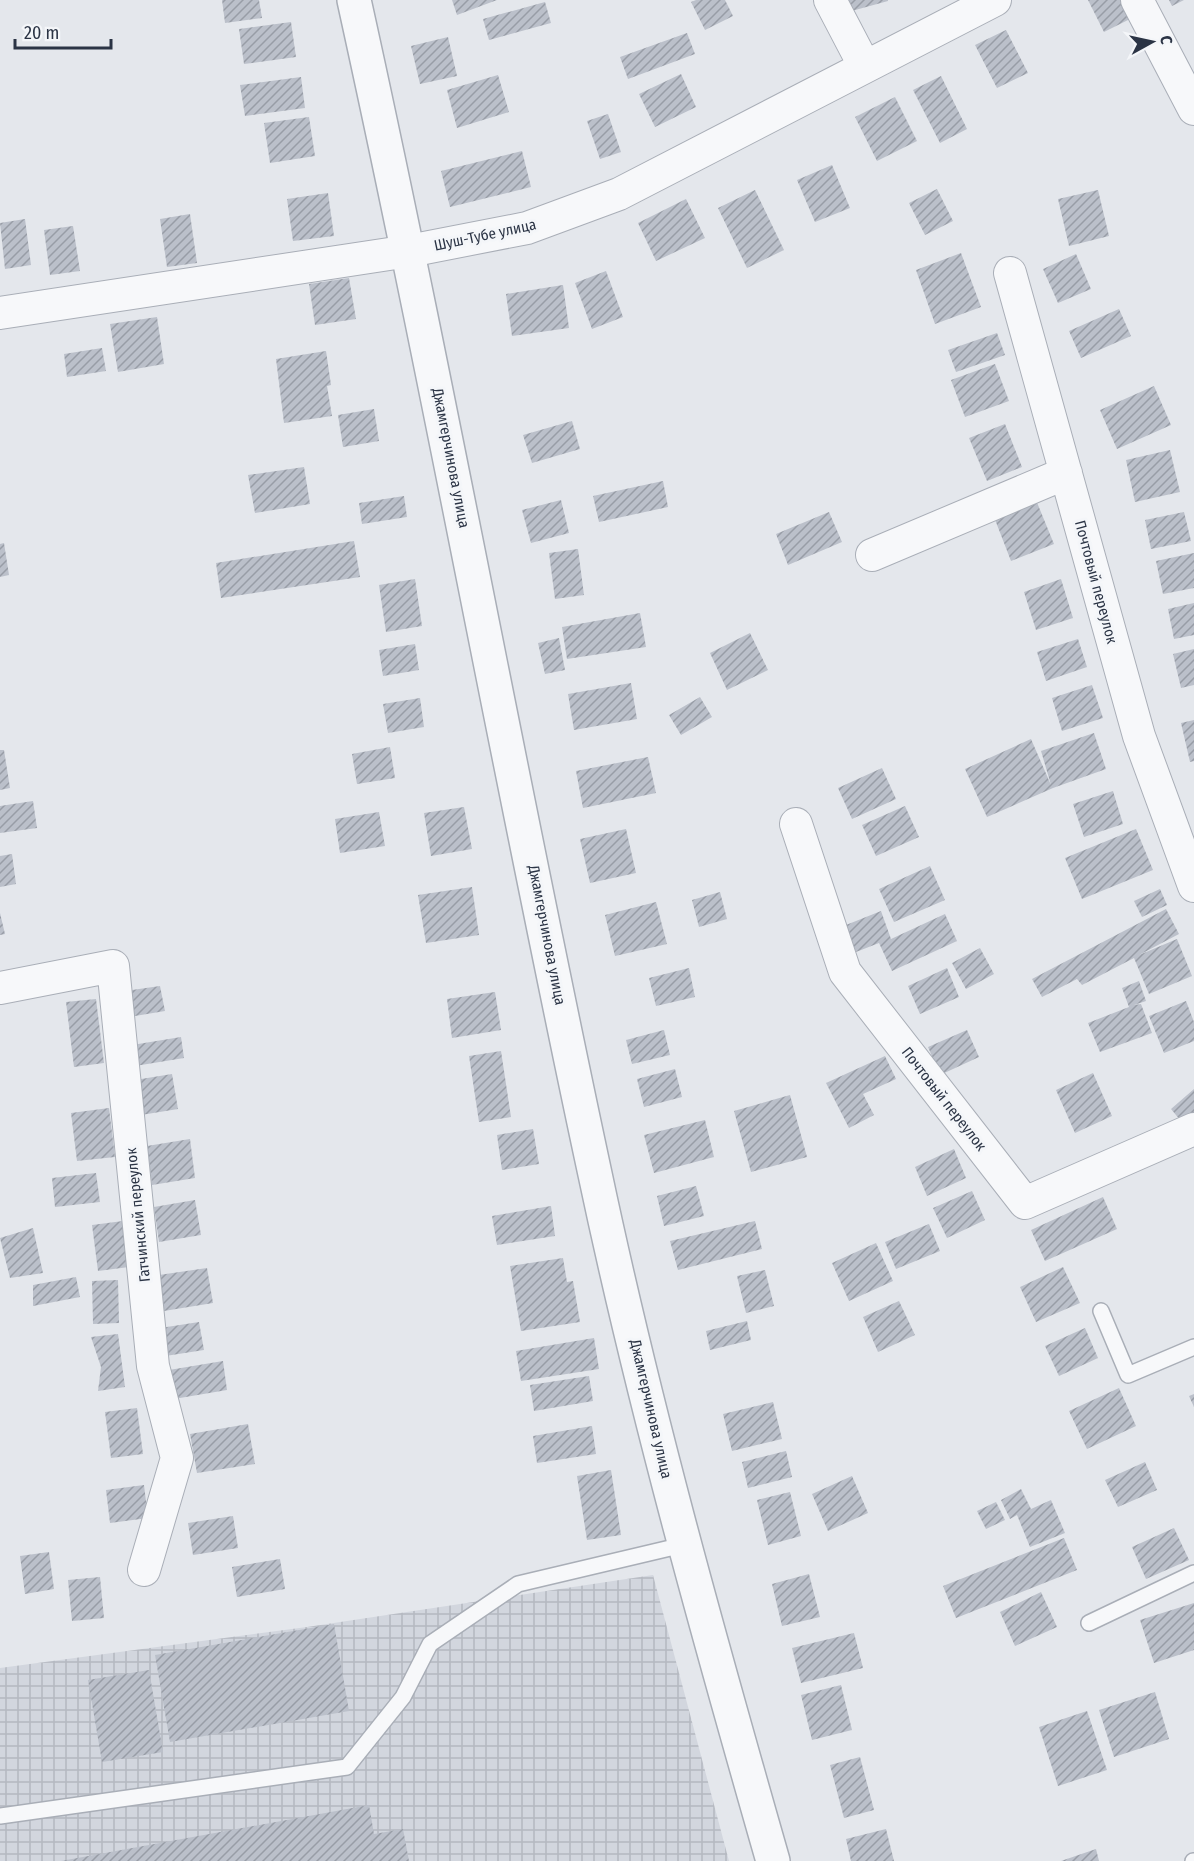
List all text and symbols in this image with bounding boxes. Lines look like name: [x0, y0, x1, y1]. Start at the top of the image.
scale bar: [15, 12, 111, 50]
north arrow: [1122, 12, 1182, 72]
text: 20 m: [24, 22, 59, 44]
text: С: [1156, 35, 1176, 46]
street label: Шуш-Тубе улица: [432, 215, 538, 255]
street label: Джамгерчинова улица: [428, 386, 473, 530]
street label: Почтовый переулок: [1071, 518, 1121, 646]
street label: Джамгерчинова улица: [524, 863, 569, 1007]
street label: Почтовый переулок: [898, 1043, 990, 1155]
street label: Гатчинский переулок: [122, 1147, 154, 1283]
street label: Джамгерчинова улица: [626, 1337, 676, 1480]

